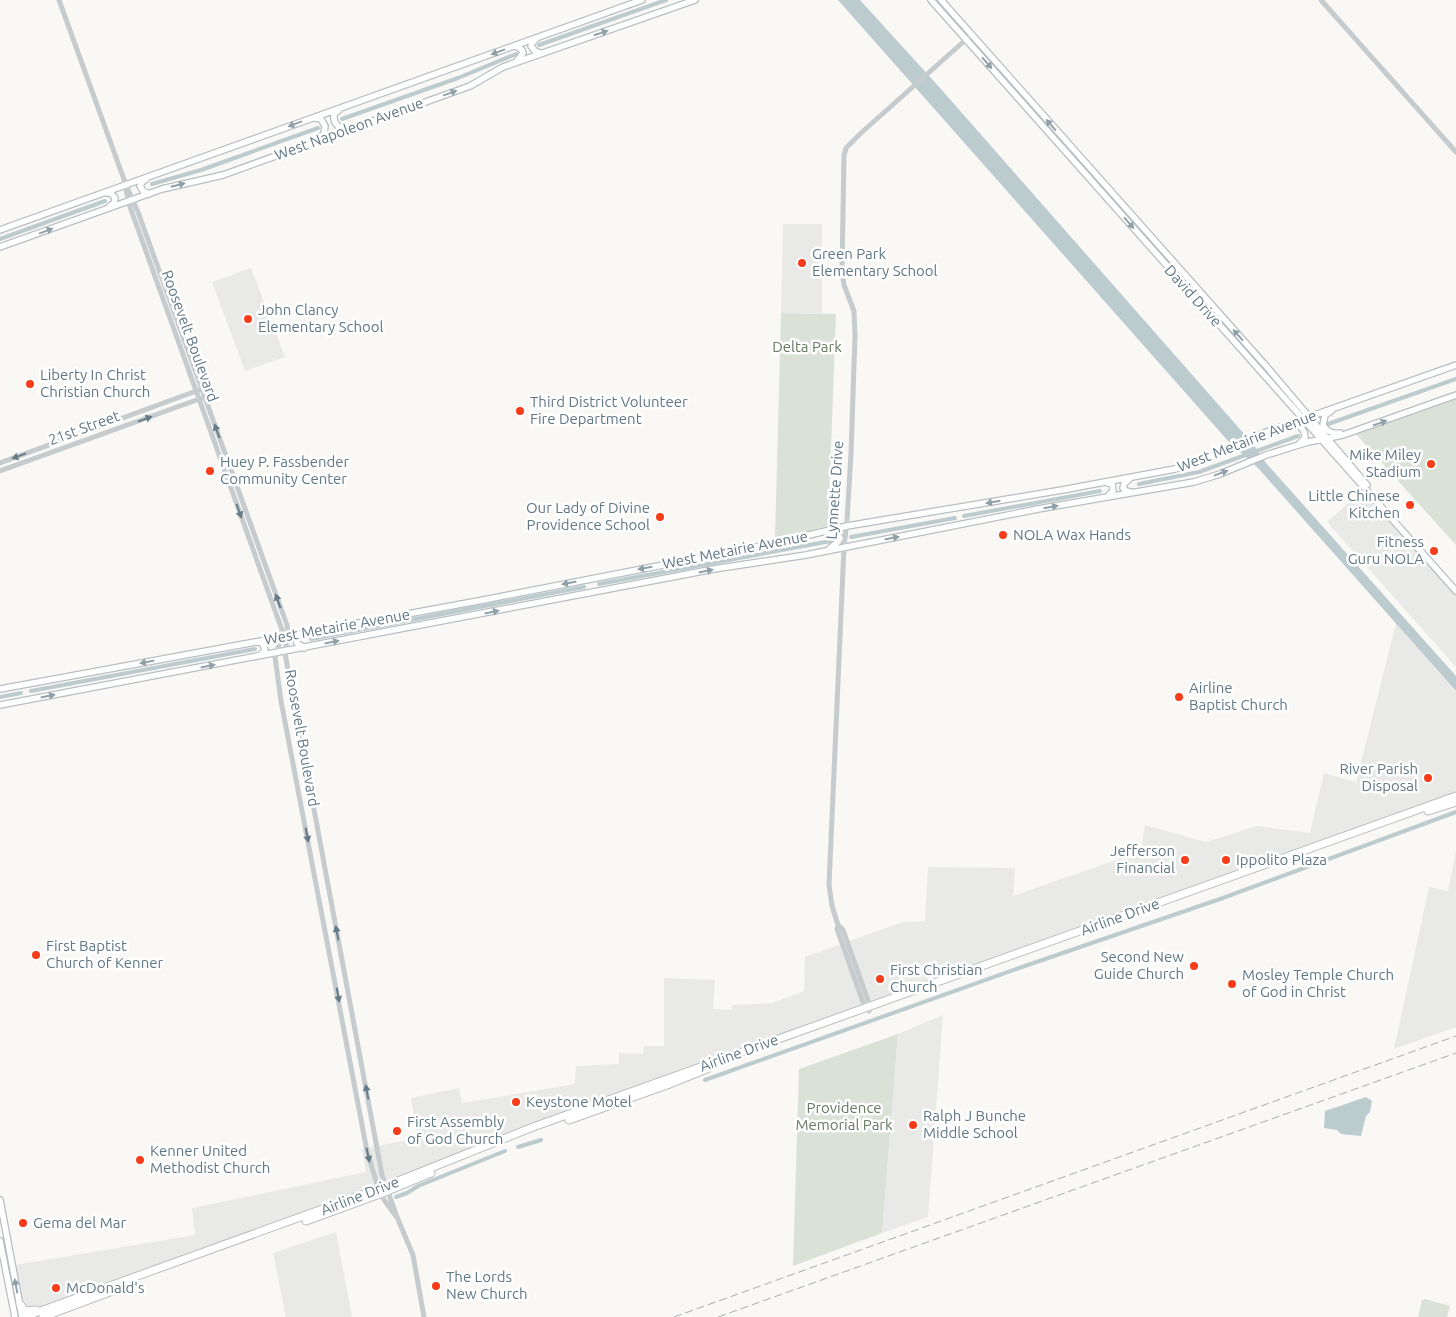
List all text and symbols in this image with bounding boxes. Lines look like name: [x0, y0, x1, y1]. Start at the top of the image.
one-way arrow: [593, 29, 608, 37]
one-way arrow: [490, 49, 505, 56]
one-way arrow: [981, 56, 992, 69]
one-way arrow: [443, 89, 458, 97]
street label: West Napoleon Avenue: [272, 94, 426, 163]
one-way arrow: [1045, 119, 1057, 131]
one-way arrow: [287, 120, 302, 128]
one-way arrow: [170, 181, 185, 189]
one-way arrow: [1124, 217, 1135, 230]
one-way arrow: [39, 227, 54, 235]
place label: Green Park Elementary School: [812, 245, 938, 279]
marker: Green Park Elementary School: [796, 257, 808, 269]
street label: David Drive: [1161, 261, 1225, 330]
street label: Roosevelt Boulevard: [159, 268, 222, 404]
place label: John Clancy Elementary School: [258, 301, 384, 335]
marker: John Clancy Elementary School: [242, 313, 254, 325]
one-way arrow: [1232, 330, 1244, 342]
park label: Delta Park: [772, 338, 842, 355]
place label: Liberty In Christ Christian Church: [40, 366, 150, 400]
marker: Liberty In Christ Christian Church: [24, 378, 36, 390]
place label: Third District Volunteer Fire Department: [530, 393, 688, 427]
marker: Third District Volunteer Fire Department: [514, 405, 526, 417]
street label: West Metairie Avenue: [1175, 406, 1319, 475]
street label: 21st Street: [46, 407, 122, 448]
one-way arrow: [137, 415, 152, 422]
one-way arrow: [1373, 419, 1388, 427]
one-way arrow: [213, 424, 220, 439]
street label: Lynnette Drive: [823, 440, 846, 540]
place label: Mike Miley Stadium: [1349, 446, 1421, 480]
one-way arrow: [11, 452, 26, 460]
place label: Huey P. Fassbender Community Center: [220, 453, 350, 487]
marker: Mike Miley Stadium: [1425, 458, 1437, 470]
marker: Huey P. Fassbender Community Center: [204, 465, 216, 477]
one-way arrow: [1214, 469, 1229, 477]
place label: Little Chinese Kitchen: [1308, 487, 1400, 521]
one-way arrow: [985, 498, 1001, 506]
place label: Our Lady of Divine Providence School: [526, 499, 650, 533]
marker: Little Chinese Kitchen: [1404, 499, 1416, 511]
one-way arrow: [1044, 503, 1059, 511]
one-way arrow: [235, 504, 243, 519]
marker: Our Lady of Divine Providence School: [654, 511, 666, 523]
place label: NOLA Wax Hands: [1013, 526, 1131, 543]
street label: West Metairie Avenue: [661, 527, 809, 572]
marker: NOLA Wax Hands: [997, 529, 1009, 541]
place label: Fitness Guru NOLA: [1348, 533, 1424, 567]
one-way arrow: [884, 534, 899, 542]
marker: Fitness Guru NOLA: [1428, 545, 1440, 557]
one-way arrow: [636, 564, 652, 572]
one-way arrow: [698, 567, 714, 575]
one-way arrow: [560, 579, 576, 587]
one-way arrow: [274, 593, 282, 608]
street label: West Metairie Avenue: [263, 605, 411, 648]
one-way arrow: [484, 608, 499, 616]
one-way arrow: [325, 638, 340, 646]
one-way arrow: [139, 658, 155, 666]
one-way arrow: [200, 661, 216, 669]
street label: Roosevelt Boulevard: [282, 668, 323, 808]
place label: Airline Baptist Church: [1189, 679, 1288, 713]
one-way arrow: [40, 691, 56, 699]
marker: Airline Baptist Church: [1173, 691, 1185, 703]
place label: River Parish Disposal: [1339, 760, 1418, 794]
marker: River Parish Disposal: [1422, 772, 1434, 784]
one-way arrow: [304, 828, 312, 844]
place label: Jefferson Financial: [1110, 842, 1175, 876]
place label: Ippolito Plaza: [1236, 851, 1327, 868]
marker: Jefferson Financial: [1179, 854, 1191, 866]
marker: Ippolito Plaza: [1220, 854, 1232, 866]
street label: Airline Drive: [1078, 894, 1161, 939]
one-way arrow: [333, 924, 341, 940]
place label: First Baptist Church of Kenner: [46, 937, 164, 971]
place label: Second New Guide Church: [1094, 948, 1184, 982]
marker: First Baptist Church of Kenner: [30, 949, 42, 961]
marker: Second New Guide Church: [1188, 960, 1200, 972]
place label: First Christian Church: [890, 961, 982, 995]
place label: Mosley Temple Church of God in Christ: [1242, 966, 1394, 1000]
marker: First Christian Church: [874, 973, 886, 985]
marker: Mosley Temple Church of God in Christ: [1226, 978, 1238, 990]
one-way arrow: [334, 987, 342, 1003]
street label: Airline Drive: [697, 1030, 780, 1075]
one-way arrow: [363, 1085, 371, 1100]
place label: Keystone Motel: [526, 1093, 632, 1110]
marker: Keystone Motel: [510, 1096, 522, 1108]
park label: Providence Memorial Park: [795, 1099, 893, 1133]
place label: Ralph J Bunche Middle School: [923, 1107, 1026, 1141]
place label: First Assembly of God Church: [407, 1113, 504, 1147]
marker: Ralph J Bunche Middle School: [907, 1119, 919, 1131]
marker: First Assembly of God Church: [391, 1125, 403, 1137]
place label: Kenner United Methodist Church: [150, 1142, 270, 1176]
one-way arrow: [364, 1147, 372, 1162]
marker: Kenner United Methodist Church: [134, 1154, 146, 1166]
street label: Airline Drive: [318, 1173, 401, 1218]
place label: Gema del Mar: [33, 1214, 126, 1231]
marker: Gema del Mar: [17, 1217, 29, 1229]
place label: The Lords New Church: [446, 1268, 528, 1302]
one-way arrow: [12, 1278, 20, 1294]
place label: McDonald's: [66, 1279, 144, 1296]
marker: The Lords New Church: [430, 1280, 442, 1292]
marker: McDonald's: [50, 1282, 62, 1294]

